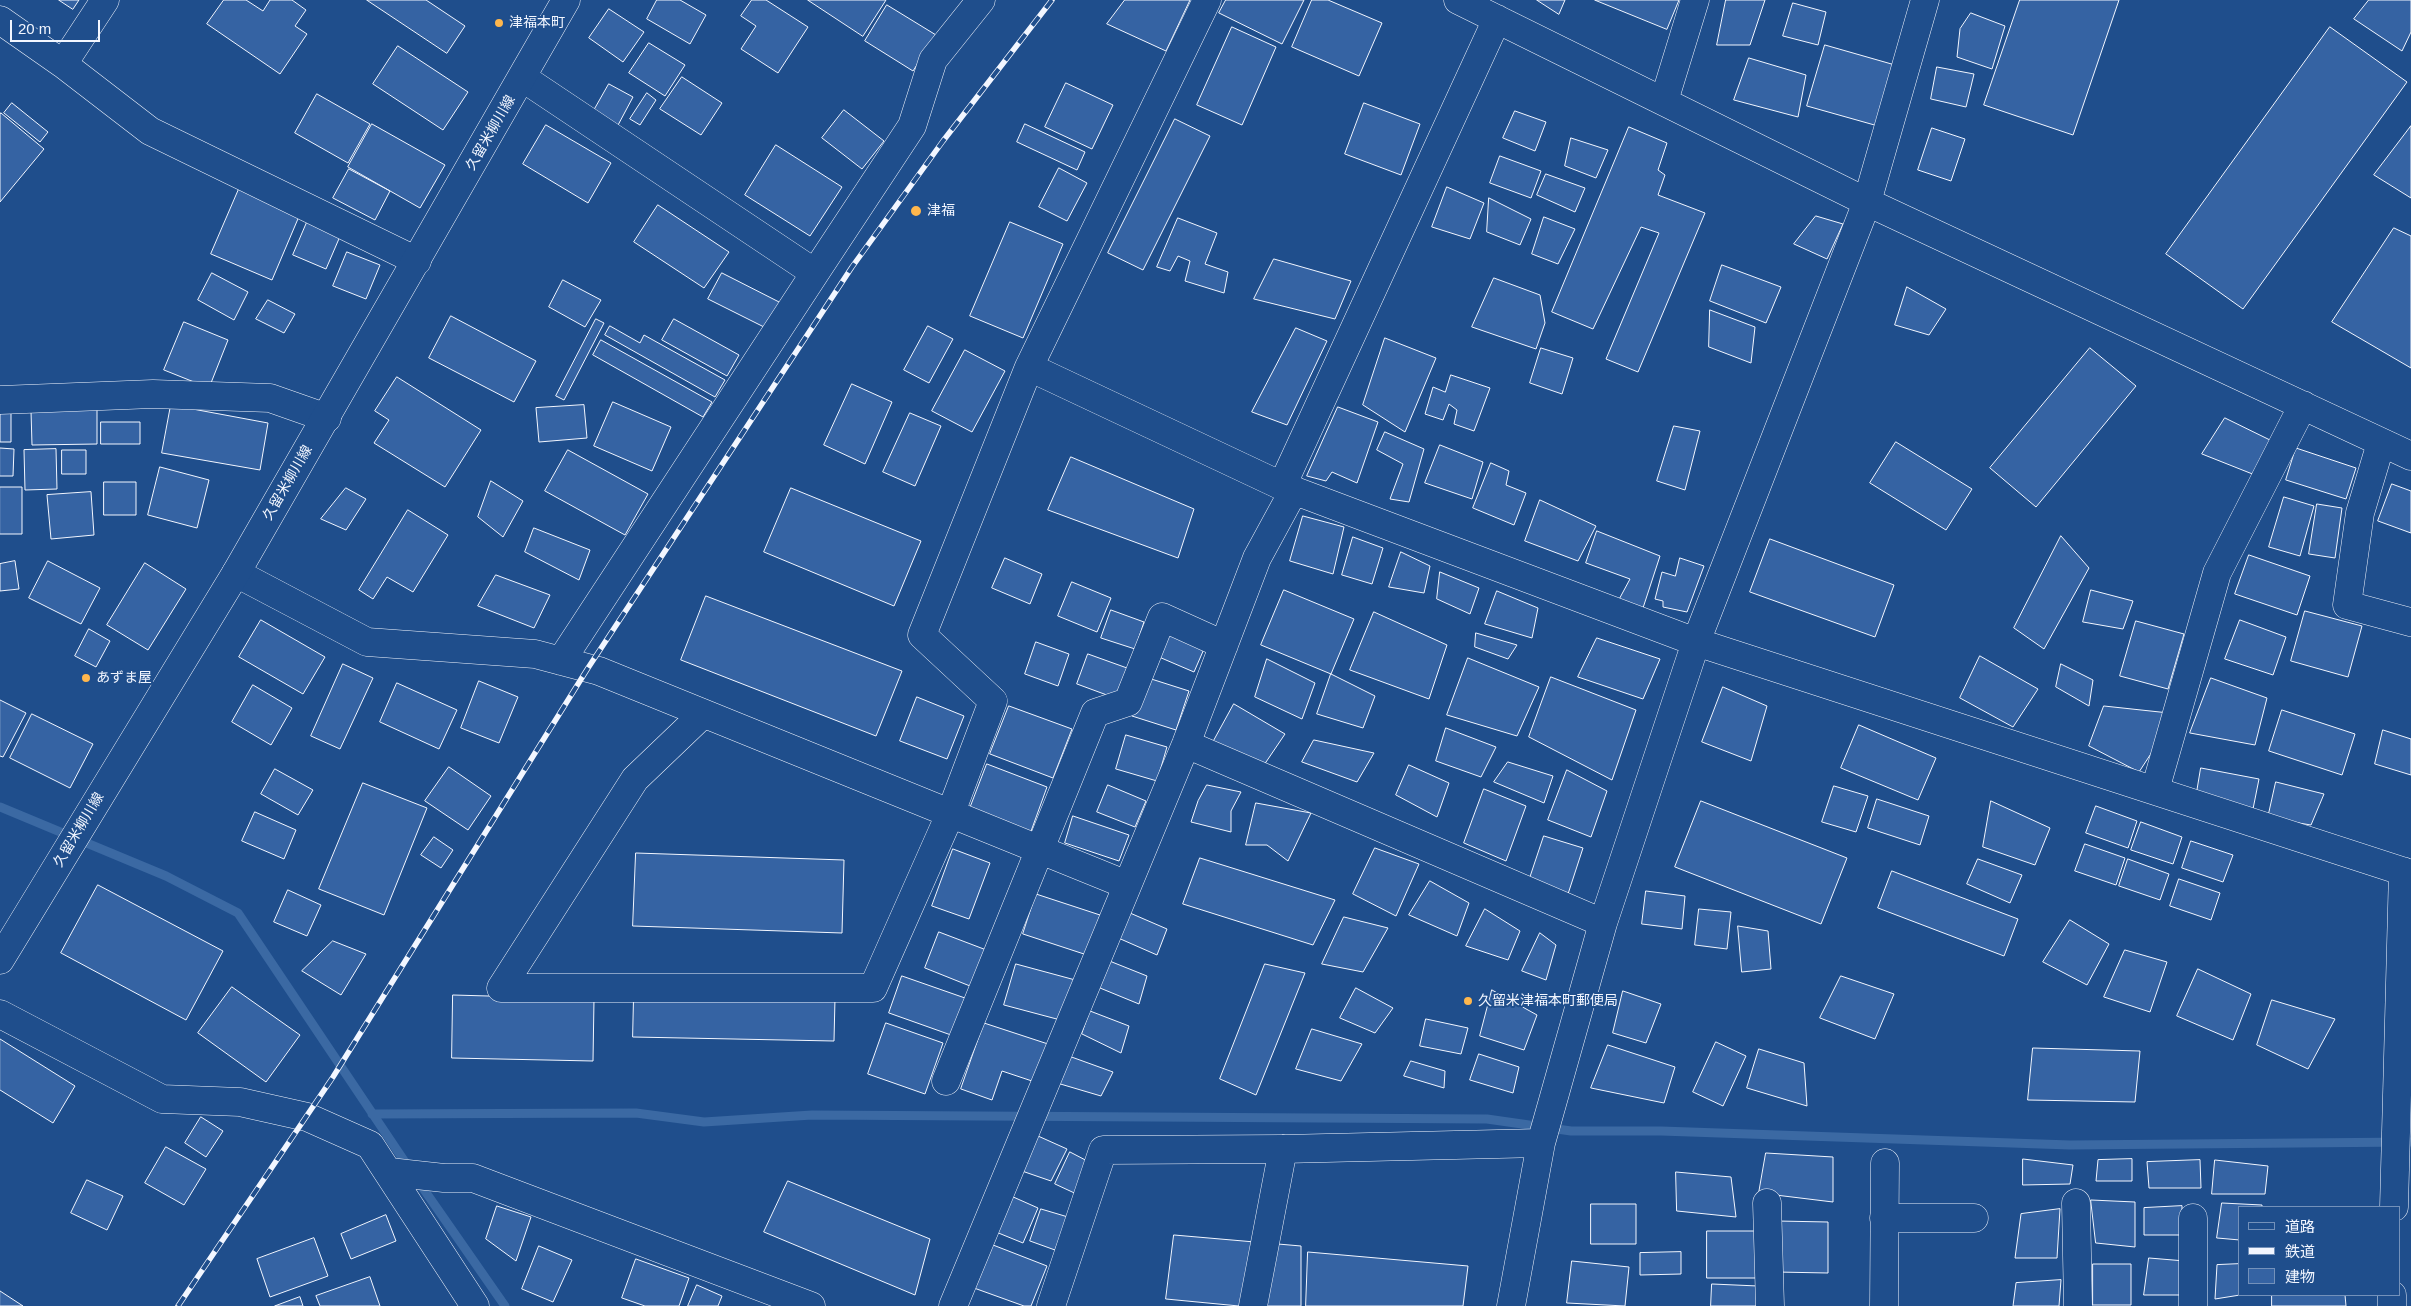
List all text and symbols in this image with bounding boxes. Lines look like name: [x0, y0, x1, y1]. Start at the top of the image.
scale bar: [12, 10, 102, 42]
place label: 津福本町: [509, 15, 565, 31]
marker: 津福本町: [493, 17, 505, 29]
text: 20 m: [18, 20, 51, 37]
street label: 久留米柳川線: [463, 92, 519, 174]
place label: 津福: [927, 203, 955, 219]
marker: 津福: [909, 204, 923, 218]
street label: 久留米柳川線: [260, 442, 316, 524]
place label: あずま屋: [96, 670, 152, 686]
marker: あずま屋: [80, 672, 92, 684]
street label: 久留米柳川線: [50, 790, 108, 870]
place label: 久留米津福本町郵便局: [1478, 993, 1618, 1009]
marker: 久留米津福本町郵便局: [1462, 995, 1474, 1007]
legend: [2238, 1206, 2401, 1296]
text: 道路: [2285, 1218, 2315, 1235]
text: 鉄道: [2285, 1243, 2315, 1260]
text: 建物: [2285, 1268, 2315, 1285]

